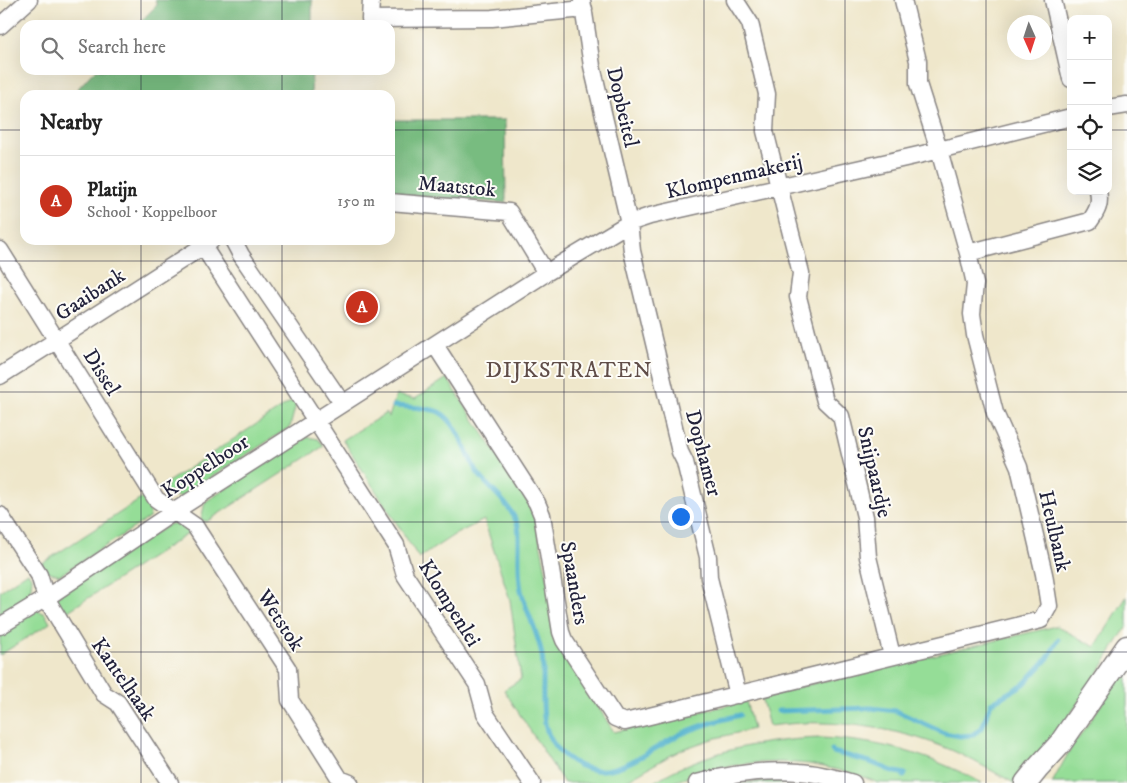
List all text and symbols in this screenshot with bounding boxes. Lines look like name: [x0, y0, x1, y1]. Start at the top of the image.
north arrow: [1007, 15, 1052, 60]
map controls: [1067, 15, 1112, 195]
button: +: [1067, 15, 1112, 60]
search box: [20, 20, 395, 75]
icon: search: [38, 34, 66, 62]
text: Search here: [78, 36, 166, 59]
button: −: [1067, 60, 1112, 105]
street label: Dopbeitel: [600, 64, 644, 151]
button: locate: [1067, 105, 1112, 150]
text: Nearby: [40, 110, 102, 136]
street label: Klompenmakerij: [664, 149, 805, 205]
button: layers: [1067, 150, 1112, 195]
street label: Maatstok: [417, 171, 498, 203]
text: Platijn: [87, 179, 137, 202]
text: A: [51, 191, 61, 211]
text: 150 m: [337, 191, 375, 211]
text: School · Koppelboor: [87, 202, 217, 222]
street label: Gaaibank: [51, 262, 131, 327]
pin: A: [346, 288, 378, 326]
street label: Dissel: [77, 344, 126, 401]
district label: DIJKSTRATEN: [486, 357, 652, 384]
street label: Dophamer: [679, 407, 727, 500]
street label: Snijpaardje: [851, 424, 897, 521]
street label: Koppelboor: [157, 429, 254, 505]
street label: Heulbank: [1032, 488, 1076, 575]
your location: [668, 504, 694, 530]
street label: Spaanders: [554, 539, 594, 627]
street label: Klompenlei: [412, 555, 486, 652]
street label: Wetstok: [250, 584, 310, 657]
street label: Kantelhaak: [85, 633, 162, 727]

